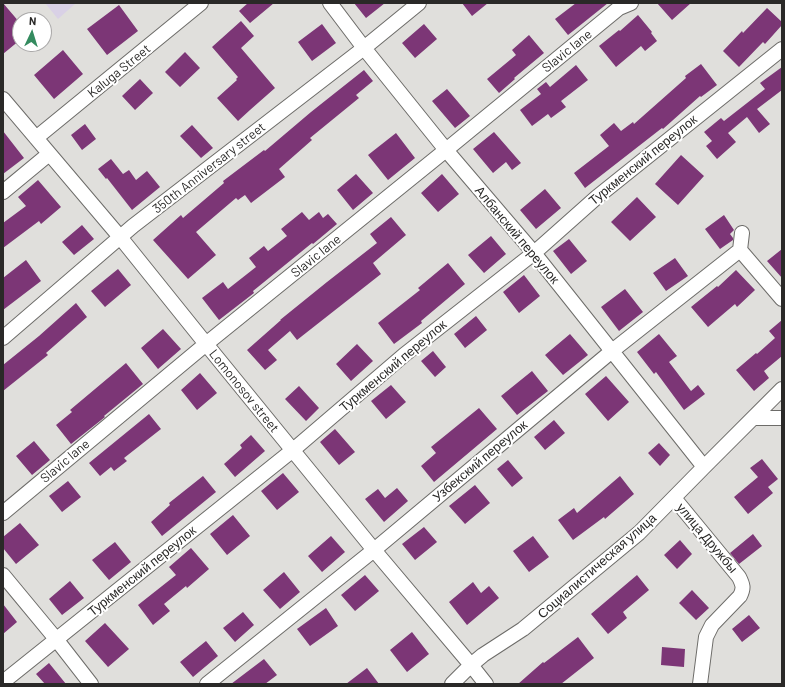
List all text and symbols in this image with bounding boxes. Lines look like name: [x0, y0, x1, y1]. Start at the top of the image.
north arrow: [12, 12, 52, 52]
text: N: [29, 14, 37, 27]
street label: Slavic lane: [539, 26, 595, 76]
street label: Kaluga Street: [84, 41, 154, 101]
street label: Туркменский переулок: [586, 112, 700, 208]
street label: 350th Anniversary street: [150, 119, 268, 217]
street label: Албанский переулок: [472, 183, 562, 287]
street label: Slavic lane: [288, 231, 344, 281]
street label: Туркменский переулок: [336, 317, 450, 415]
street label: Lomonosov street: [206, 346, 282, 436]
street label: Узбекский переулок: [430, 417, 530, 505]
street label: Slavic lane: [37, 436, 93, 486]
street label: улица Дружбы: [673, 500, 741, 576]
street label: Социалистическая улица: [534, 510, 660, 622]
street label: Туркменский переулок: [85, 523, 199, 619]

